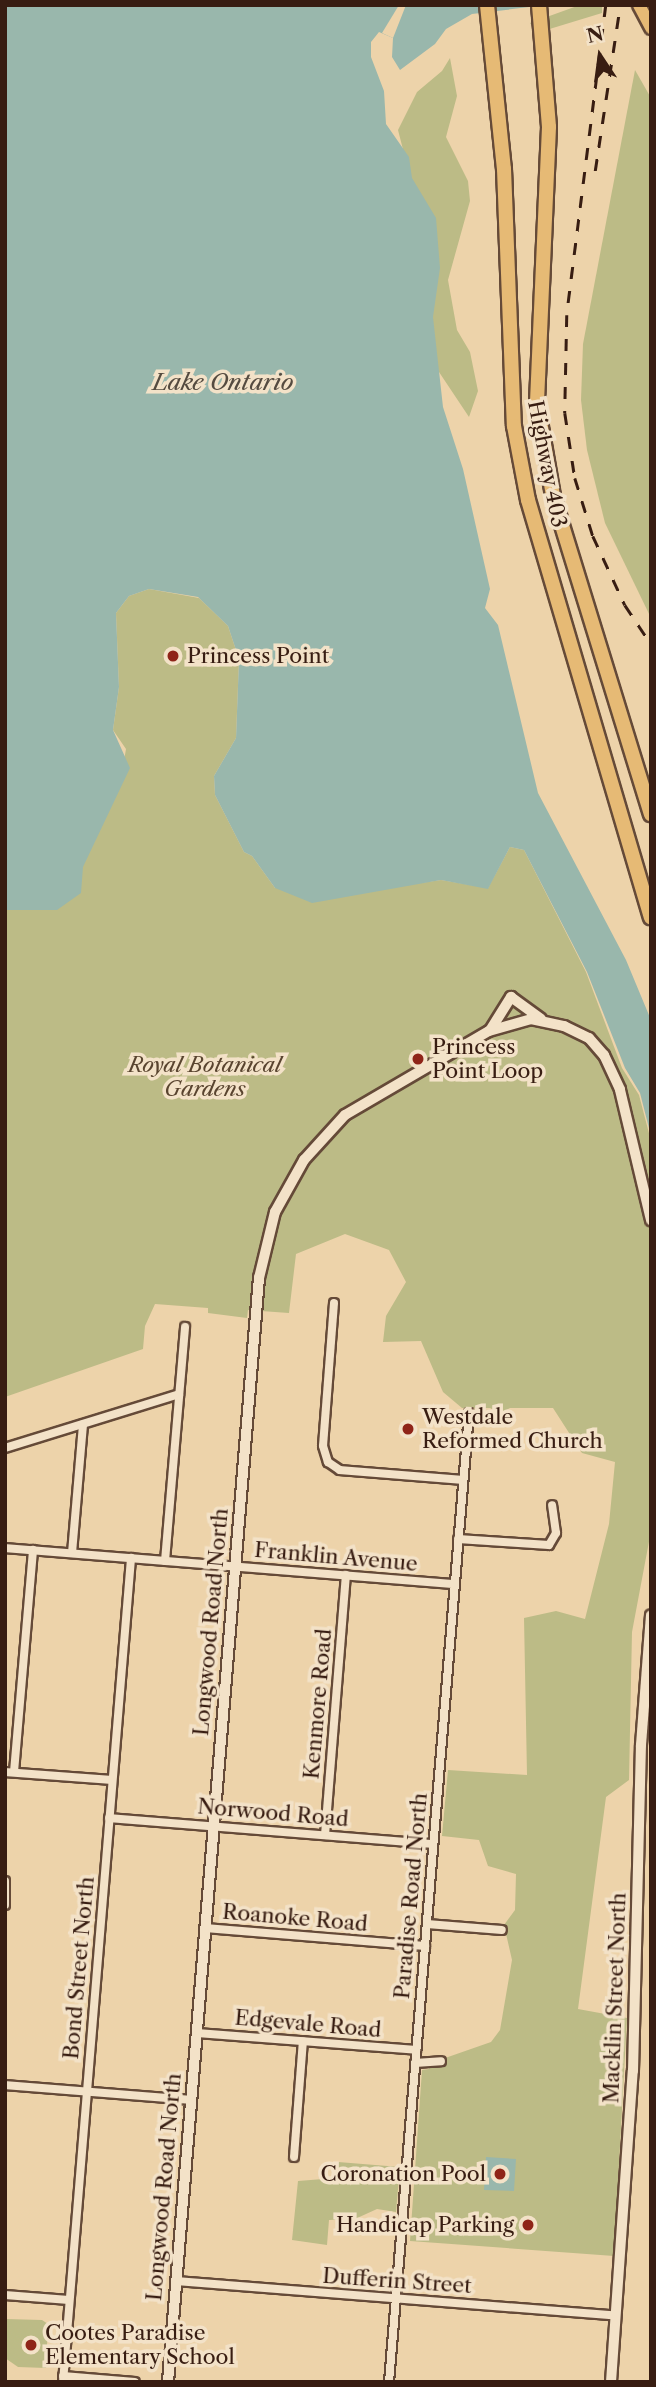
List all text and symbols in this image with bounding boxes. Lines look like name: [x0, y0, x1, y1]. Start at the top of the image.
north arrow: [565, 21, 635, 91]
text: N: [585, 22, 606, 48]
water label: Lake Ontario: [152, 368, 294, 396]
street label: Highway 403: [522, 398, 572, 530]
place label: Princess Point: [187, 643, 329, 669]
marker: Princess Point: [165, 648, 181, 664]
place label: Princess Point Loop: [432, 1034, 543, 1084]
marker: Princess Point Loop: [410, 1051, 426, 1067]
park label: Royal Botanical Gardens: [128, 1052, 282, 1102]
place label: Westdale Reformed Church: [422, 1404, 603, 1454]
marker: Westdale Reformed Church: [400, 1421, 416, 1437]
street label: Longwood Road North: [188, 1507, 234, 1737]
street label: Franklin Avenue: [253, 1537, 419, 1577]
street label: Kenmore Road: [299, 1628, 337, 1780]
street label: Paradise Road North: [389, 1792, 433, 2000]
street label: Norwood Road: [196, 1794, 350, 1832]
street label: Bond Street North: [58, 1876, 100, 2060]
street label: Macklin Street North: [599, 1892, 631, 2104]
street label: Roanoke Road: [221, 1899, 369, 1937]
street label: Edgevale Road: [234, 2005, 382, 2043]
street label: Longwood Road North: [141, 2072, 187, 2302]
place label: Coronation Pool: [320, 2161, 486, 2187]
marker: Coronation Pool: [492, 2166, 508, 2182]
place label: Handicap Parking: [336, 2212, 514, 2238]
marker: Handicap Parking: [520, 2217, 536, 2233]
street label: Dufferin Street: [322, 2263, 472, 2299]
place label: Cootes Paradise Elementary School: [45, 2320, 235, 2370]
marker: Cootes Paradise Elementary School: [23, 2337, 39, 2353]

